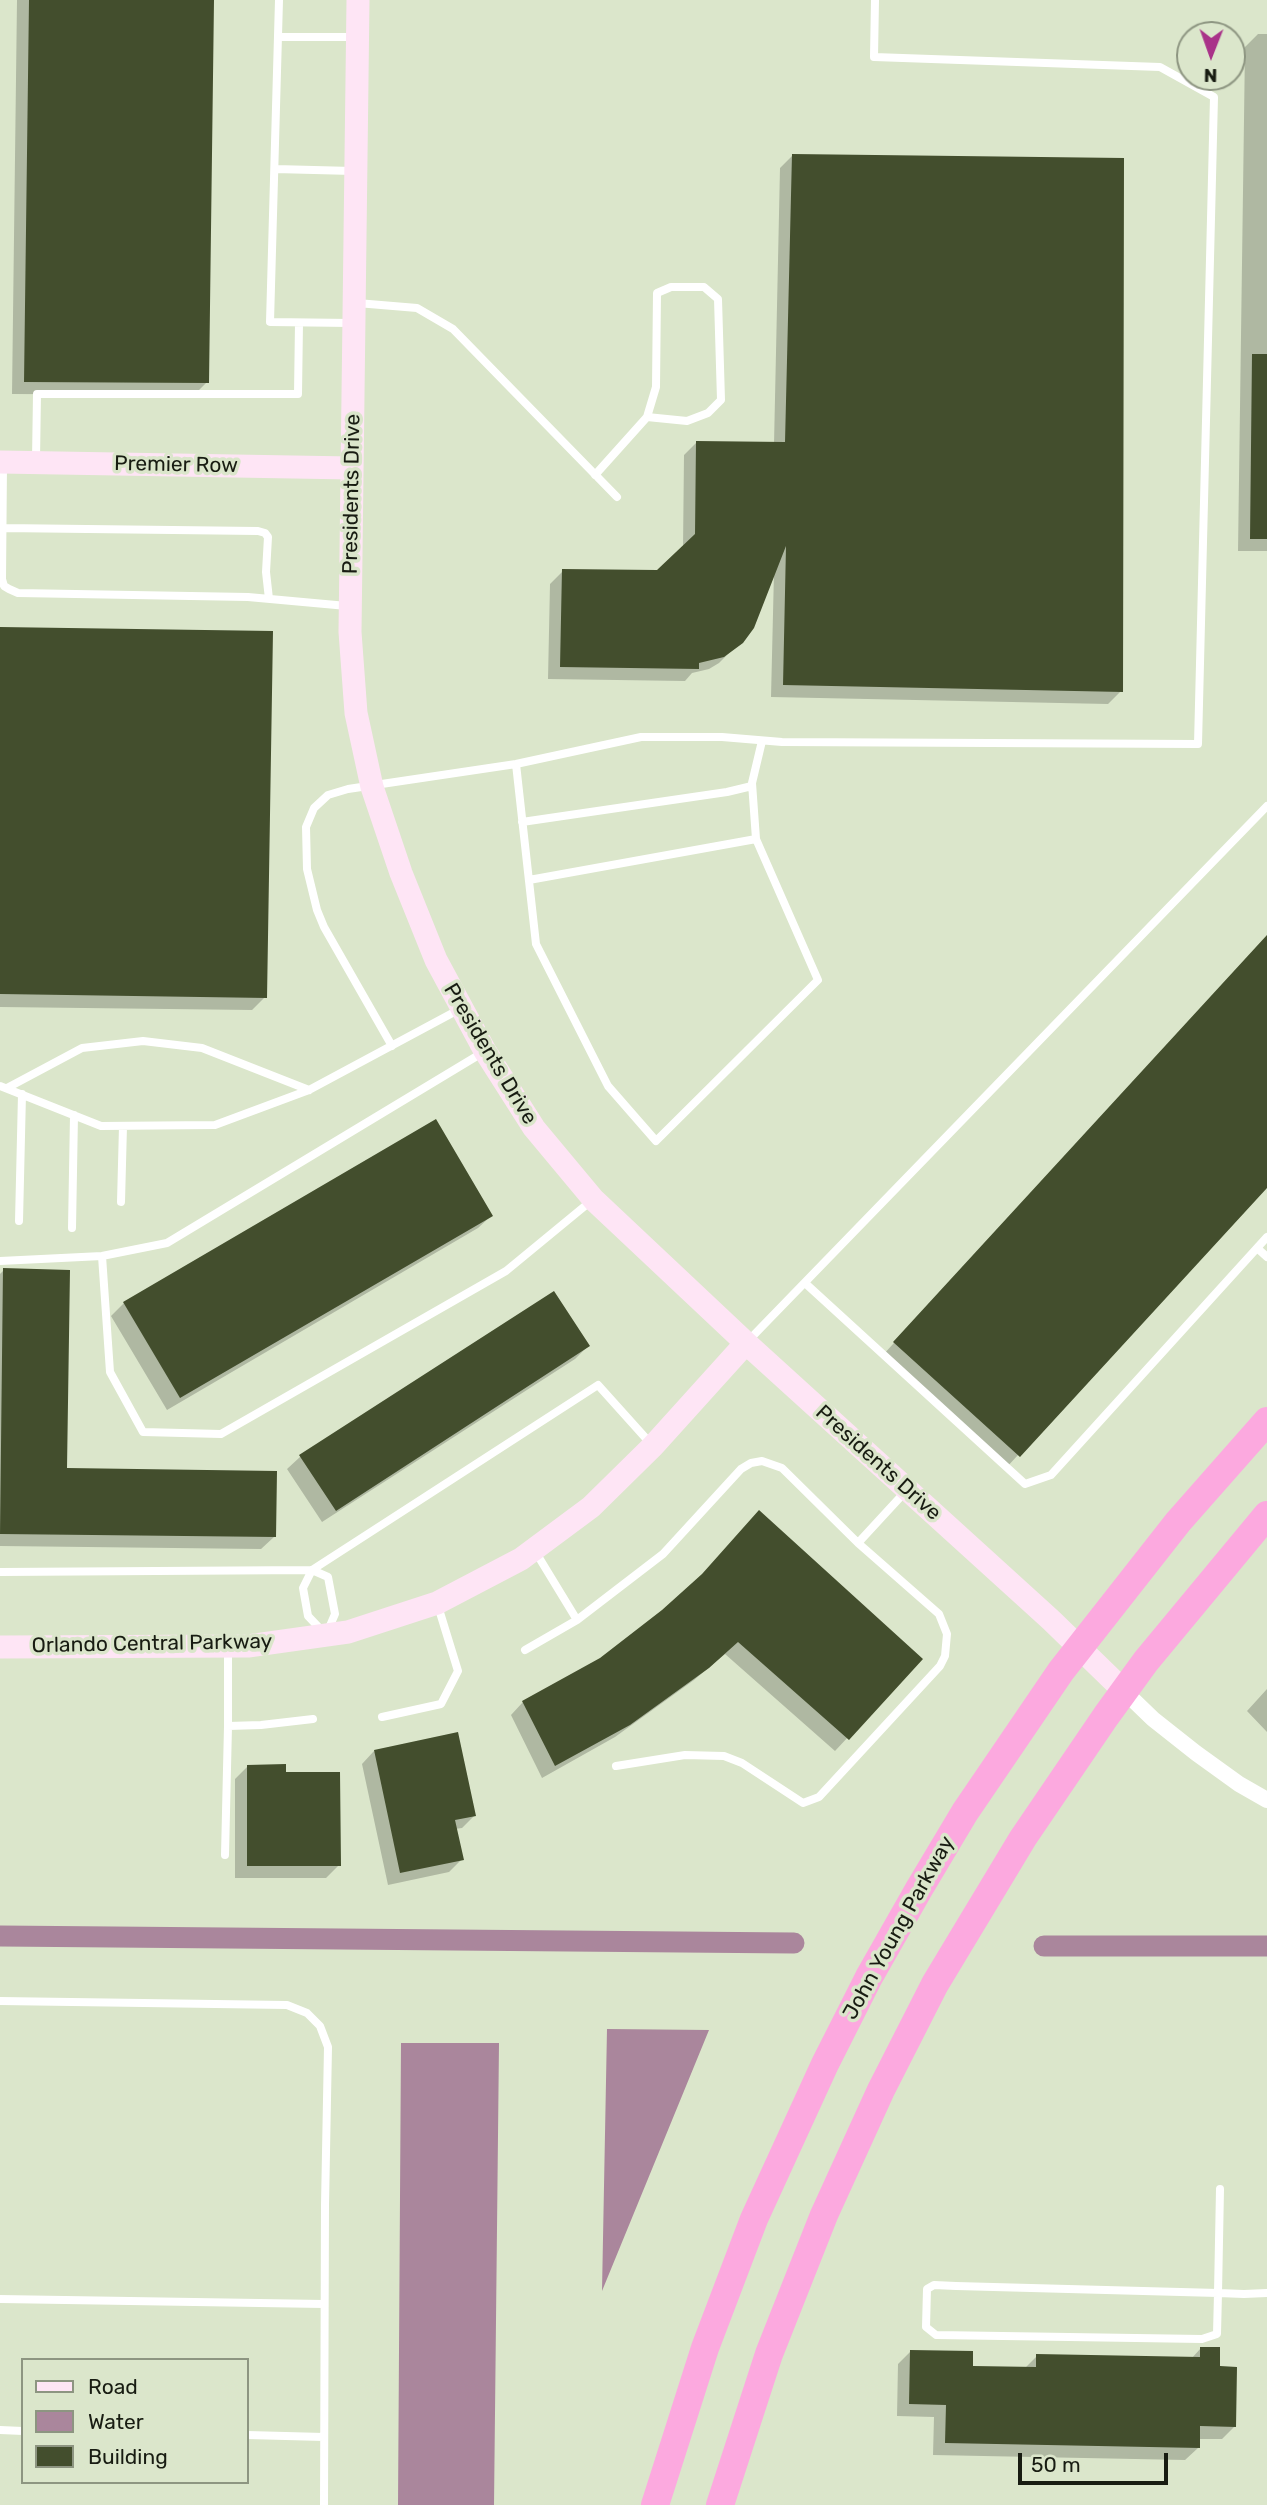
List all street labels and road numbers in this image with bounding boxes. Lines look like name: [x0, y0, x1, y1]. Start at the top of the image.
street label: Presidents Drive: [338, 414, 366, 574]
street label: Premier Row: [114, 451, 238, 479]
street label: Presidents Drive: [438, 979, 542, 1129]
street label: Presidents Drive: [810, 1400, 946, 1526]
street label: Orlando Central Parkway: [31, 1629, 273, 1659]
street label: John Young Parkway: [838, 1832, 960, 2024]

